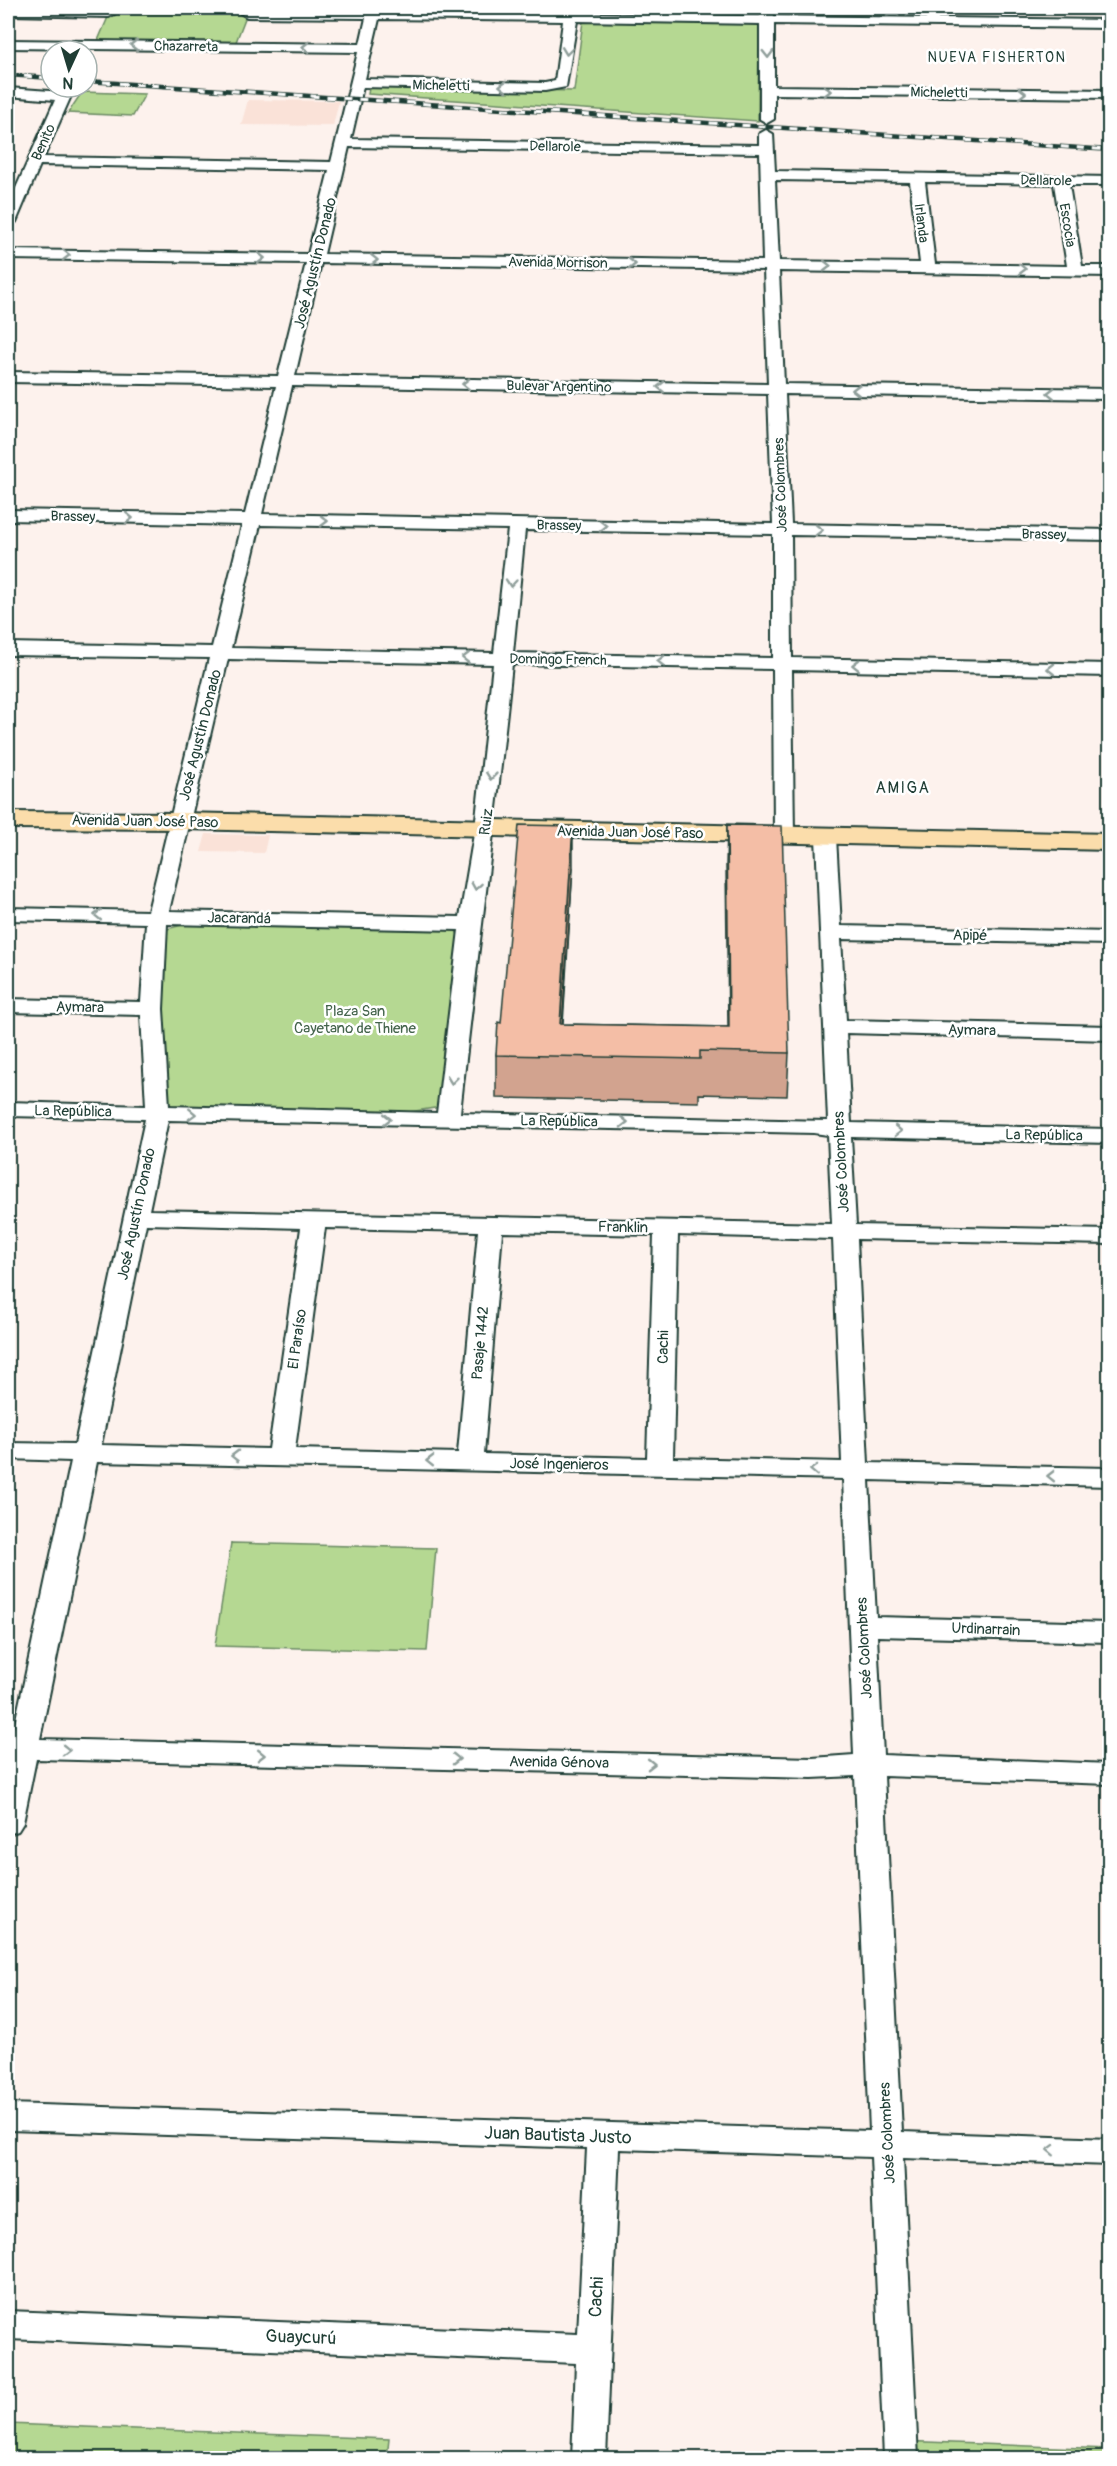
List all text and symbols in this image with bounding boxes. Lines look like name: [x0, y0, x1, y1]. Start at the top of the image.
street label: Chazarreta: [154, 37, 218, 56]
north arrow: [39, 39, 99, 99]
one-way arrow: [129, 39, 138, 52]
one-way arrow: [302, 41, 311, 53]
one-way arrow: [561, 46, 573, 55]
district label: NUEVA FISHERTON: [928, 49, 1066, 66]
one-way arrow: [762, 50, 774, 59]
text: N: [62, 73, 74, 93]
street label: Micheletti: [412, 77, 470, 95]
one-way arrow: [498, 80, 507, 92]
street label: Micheletti: [910, 84, 968, 102]
one-way arrow: [822, 85, 831, 97]
one-way arrow: [1017, 87, 1026, 99]
street label: Benito: [28, 121, 59, 163]
street label: Dellarole: [529, 138, 581, 155]
street label: Dellarole: [1020, 172, 1072, 189]
street label: José Agustín Donado: [290, 196, 341, 331]
street label: Irlanda: [911, 202, 932, 244]
street label: Escocia: [1056, 202, 1079, 248]
one-way arrow: [61, 249, 70, 261]
one-way arrow: [256, 252, 265, 264]
street label: Avenida Morrison: [508, 253, 608, 272]
one-way arrow: [369, 254, 378, 266]
one-way arrow: [627, 257, 636, 270]
one-way arrow: [822, 260, 831, 273]
one-way arrow: [1017, 263, 1026, 275]
street label: Bulevar Argentino: [506, 377, 612, 396]
one-way arrow: [462, 378, 471, 390]
one-way arrow: [657, 381, 666, 393]
one-way arrow: [852, 384, 861, 396]
one-way arrow: [1047, 387, 1056, 399]
street label: José Colombres: [770, 437, 791, 533]
street label: Brassey: [50, 508, 96, 525]
one-way arrow: [124, 511, 133, 524]
one-way arrow: [319, 515, 328, 527]
street label: Brassey: [536, 517, 582, 534]
one-way arrow: [598, 520, 607, 532]
one-way arrow: [814, 524, 823, 536]
street label: Brassey: [1021, 526, 1067, 543]
one-way arrow: [505, 578, 518, 587]
street label: Domingo French: [509, 650, 607, 669]
one-way arrow: [462, 652, 471, 664]
one-way arrow: [657, 655, 666, 667]
one-way arrow: [852, 659, 861, 671]
one-way arrow: [1047, 663, 1056, 675]
street label: José Agustín Donado: [175, 668, 226, 803]
one-way arrow: [485, 772, 498, 781]
district label: AMIGA: [876, 778, 930, 798]
street label: Ruiz: [475, 807, 498, 836]
street label: Avenida Juan José Paso: [71, 811, 219, 832]
street label: Avenida Juan José Paso: [556, 822, 704, 843]
one-way arrow: [470, 881, 483, 891]
street label: Jacarandá: [207, 908, 271, 929]
one-way arrow: [94, 909, 103, 922]
street label: Apipé: [953, 926, 987, 945]
street label: Aymara: [56, 998, 104, 1017]
park label: Plaza San Cayetano de Thiene: [294, 1002, 417, 1038]
street label: Aymara: [948, 1021, 996, 1040]
one-way arrow: [446, 1075, 459, 1084]
street label: La República: [34, 1101, 112, 1122]
one-way arrow: [187, 1107, 196, 1120]
street label: La República: [520, 1111, 598, 1132]
street label: José Colombres: [829, 1111, 854, 1213]
one-way arrow: [382, 1113, 391, 1125]
one-way arrow: [619, 1116, 628, 1128]
one-way arrow: [894, 1125, 903, 1138]
street label: La República: [1005, 1125, 1083, 1146]
street label: José Agustín Donado: [113, 1146, 160, 1282]
street label: Franklin: [598, 1218, 648, 1237]
street label: Pasaje 1442: [468, 1305, 493, 1381]
street label: El Paraíso: [284, 1308, 311, 1370]
street label: Cachi: [654, 1330, 673, 1364]
one-way arrow: [231, 1450, 240, 1462]
street label: José Ingenieros: [509, 1454, 609, 1475]
one-way arrow: [426, 1455, 435, 1467]
one-way arrow: [810, 1464, 819, 1476]
one-way arrow: [1047, 1470, 1056, 1482]
street label: José Colombres: [852, 1597, 877, 1699]
street label: Urdinarrain: [951, 1619, 1021, 1640]
one-way arrow: [61, 1744, 70, 1756]
one-way arrow: [256, 1748, 265, 1761]
street label: Avenida Génova: [509, 1752, 609, 1773]
one-way arrow: [451, 1753, 460, 1766]
one-way arrow: [646, 1758, 655, 1771]
street label: José Colombres: [875, 2082, 900, 2184]
street label: Juan Bautista Justo: [484, 2121, 632, 2150]
one-way arrow: [1047, 2144, 1056, 2156]
street label: Cachi: [584, 2276, 609, 2318]
street label: Guaycurú: [265, 2325, 337, 2350]

